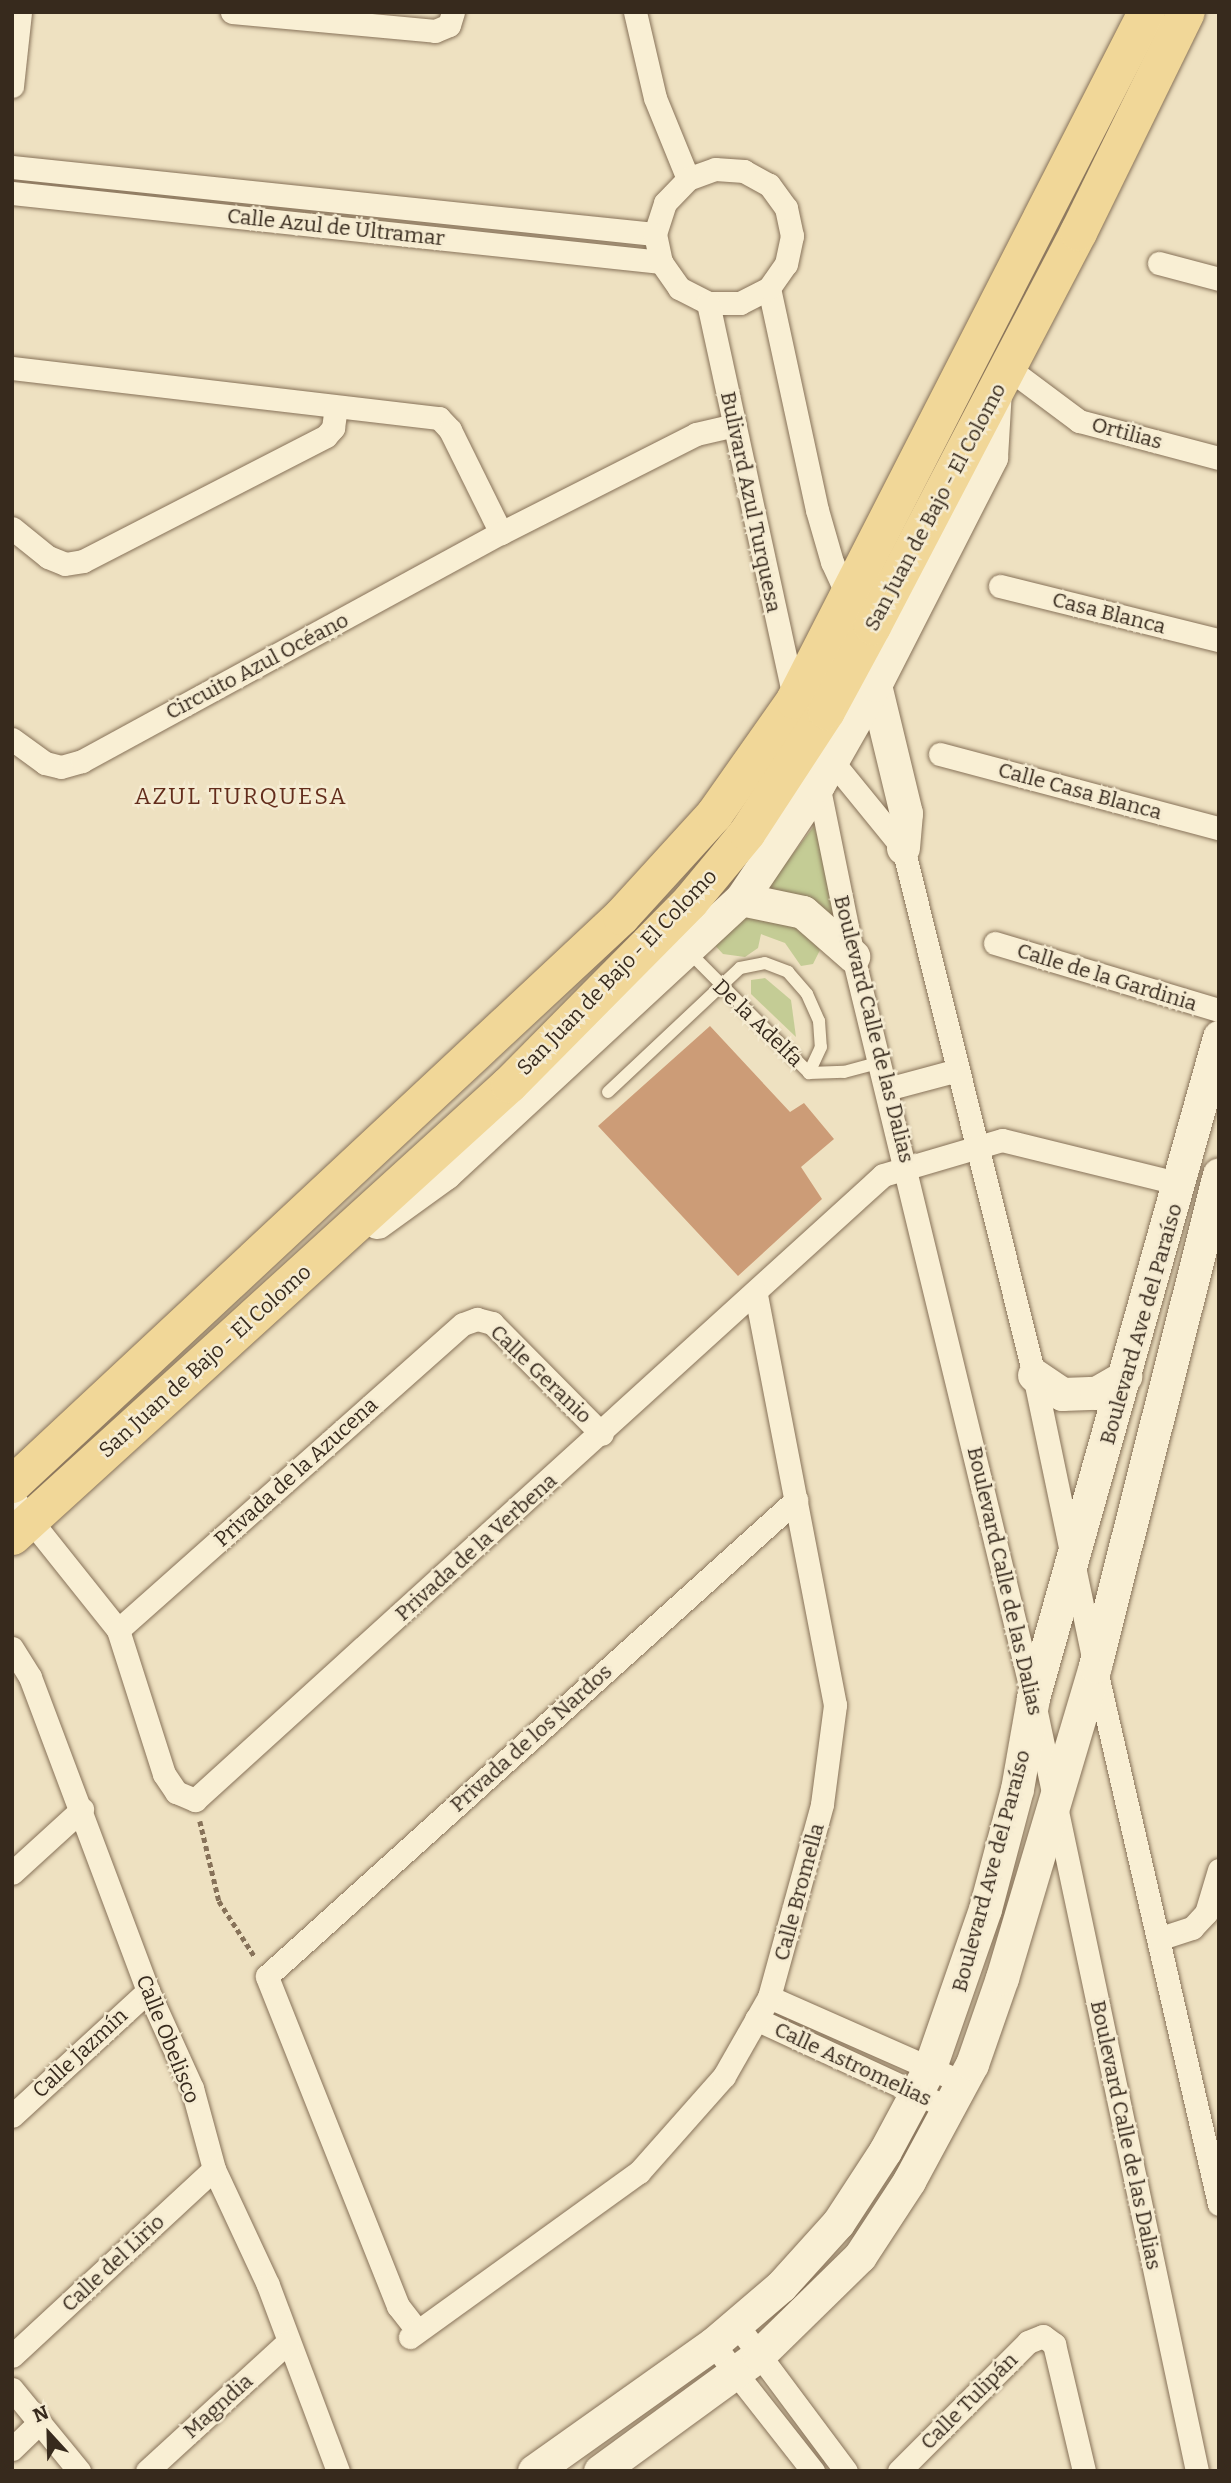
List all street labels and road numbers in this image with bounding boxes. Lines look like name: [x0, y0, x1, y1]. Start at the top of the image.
street label: Calle Azul de Ultramar: [226, 203, 446, 251]
street label: San Juan de Bajo - El Colomo: [859, 379, 1011, 635]
street label: Bulivard Azul Turquesa: [715, 389, 787, 615]
street label: Ortilias: [1089, 412, 1165, 454]
street label: Casa Blanca: [1050, 587, 1168, 639]
street label: Circuito Azul Océano: [161, 607, 353, 725]
street label: Calle Casa Blanca: [995, 757, 1165, 825]
street label: San Juan de Bajo - El Colomo: [512, 864, 722, 1080]
street label: Boulevard Calle de las Dalias: [829, 893, 919, 1165]
street label: Calle de la Gardinia: [1014, 938, 1200, 1016]
street label: De la Adelfa: [708, 974, 808, 1072]
street label: Boulevard Ave del Paraíso: [1095, 1201, 1187, 1447]
street label: San Juan de Bajo - El Colomo: [94, 1259, 316, 1463]
street label: Calle Geranio: [485, 1319, 597, 1429]
street label: Privada de la Azucena: [209, 1392, 383, 1552]
street label: Boulevard Calle de las Dalias: [962, 1444, 1048, 1718]
street label: Privada de la Verbena: [390, 1468, 562, 1626]
street label: Privada de los Nardos: [445, 1659, 617, 1817]
street label: Boulevard Ave del Paraíso: [947, 1747, 1035, 1995]
street label: Calle Bromella: [769, 1821, 829, 1963]
street label: Calle Obelisco: [131, 1971, 205, 2107]
street label: Boulevard Calle de las Dalias: [1085, 1998, 1167, 2272]
street label: Calle Jazmín: [28, 2003, 132, 2103]
street label: Calle Astromelias: [770, 2017, 936, 2111]
street label: Calle del Lirio: [56, 2209, 170, 2317]
street label: Calle Tulipán: [915, 2347, 1023, 2455]
street label: Magndia: [178, 2368, 258, 2444]

